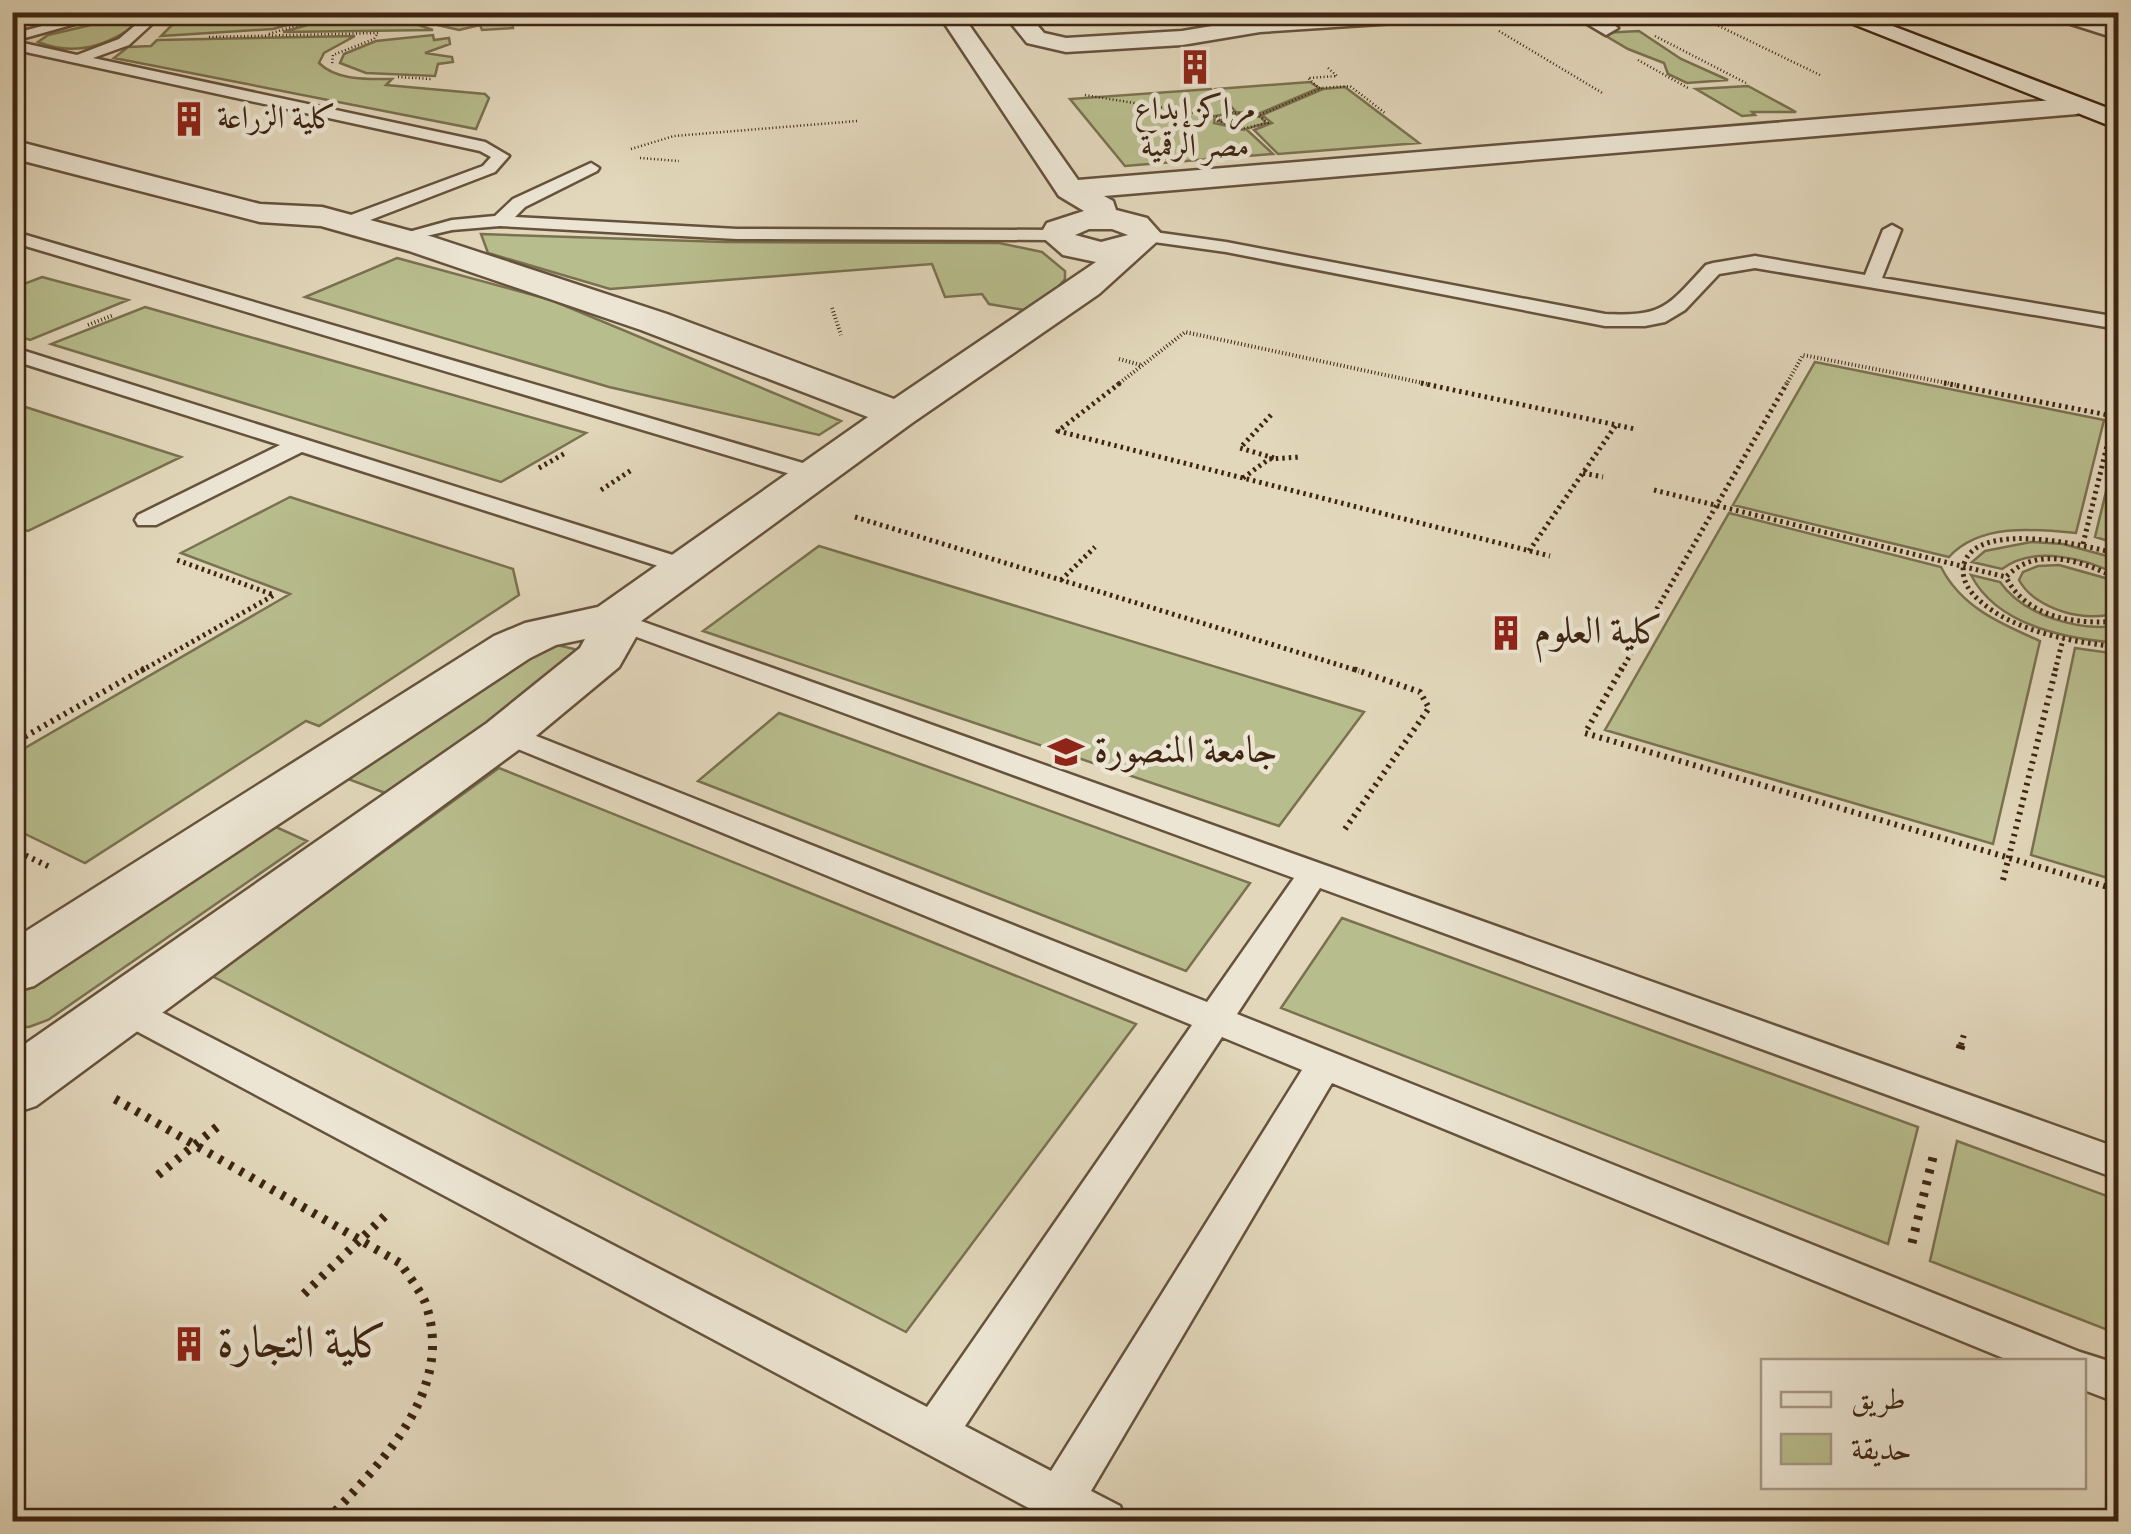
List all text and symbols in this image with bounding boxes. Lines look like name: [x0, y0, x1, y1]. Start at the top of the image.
building icon: مراكز إبداع مصر الرقمية: [1176, 48, 1214, 86]
place label: مراكز إبداع مصر الرقمية: [1134, 90, 1256, 168]
place label: كلية الزراعة: [217, 99, 336, 140]
building icon: كلية الزراعة: [170, 100, 208, 138]
place label: كلية العلوم: [1534, 609, 1663, 663]
building icon: كلية العلوم: [1487, 614, 1525, 652]
place label: جامعة المنصورة: [1094, 728, 1278, 776]
school or university icon: جامعة المنصورة: [1047, 733, 1085, 771]
place label: كلية التجارة: [217, 1316, 387, 1373]
building icon: كلية التجارة: [170, 1325, 208, 1363]
legend: [1761, 1359, 2086, 1489]
text: طريق: [1851, 1382, 1906, 1420]
text: حديقة: [1851, 1432, 1912, 1470]

